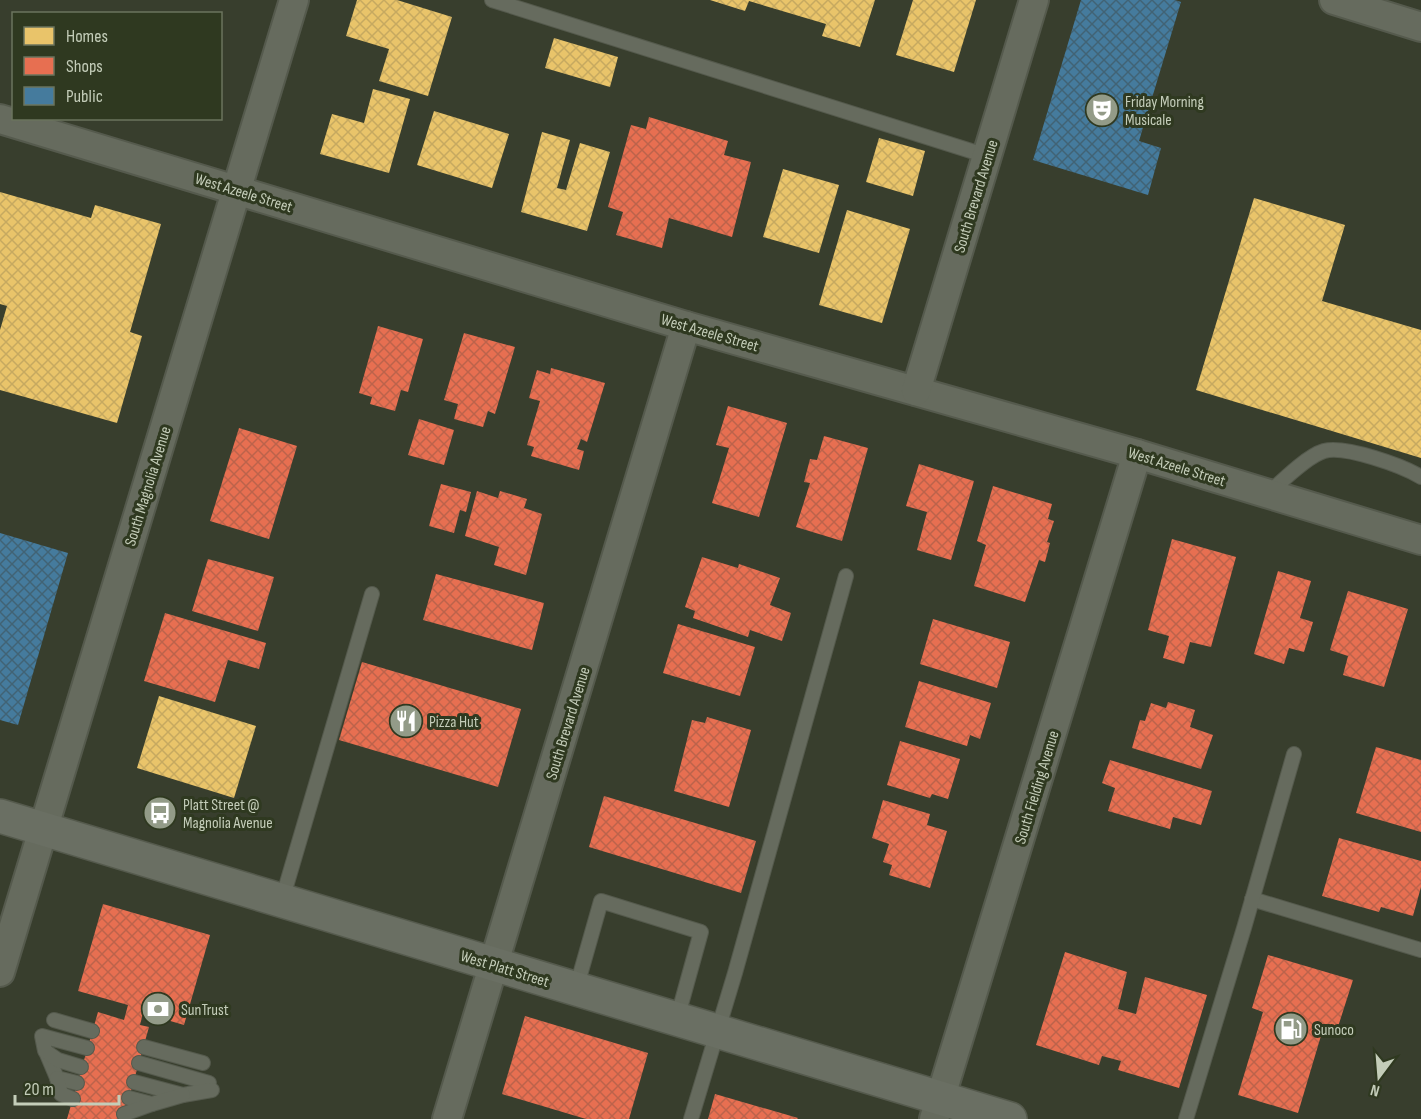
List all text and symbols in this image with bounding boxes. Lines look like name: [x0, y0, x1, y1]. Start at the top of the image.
legend: [12, 12, 222, 120]
text: Homes: [66, 26, 108, 47]
text: Shops: [66, 56, 103, 77]
text: Public: [66, 86, 103, 107]
theatre icon: Friday Morning Musicale: [1084, 92, 1120, 128]
place label: Friday Morning Musicale: [1125, 93, 1204, 130]
street label: South Brevard Avenue: [950, 138, 1003, 255]
street label: West Azeele Street: [193, 170, 295, 217]
street label: West Azeele Street: [659, 310, 761, 356]
street label: South Magnolia Avenue: [121, 424, 176, 549]
street label: West Azeele Street: [1126, 444, 1228, 491]
street label: South Brevard Avenue: [542, 665, 595, 782]
restaurant icon: Pizza Hut: [388, 703, 424, 739]
place label: Pizza Hut: [429, 713, 479, 732]
street label: South Fielding Avenue: [1011, 728, 1064, 846]
bus stop icon: Platt Street @ Magnolia Avenue: [142, 795, 178, 831]
place label: Platt Street @ Magnolia Avenue: [183, 796, 273, 833]
street label: West Platt Street: [458, 947, 551, 992]
bank icon: SunTrust: [140, 991, 176, 1027]
place label: SunTrust: [181, 1001, 229, 1020]
fuel station icon: Sunoco: [1273, 1011, 1309, 1047]
place label: Sunoco: [1314, 1021, 1354, 1040]
north arrow: [1349, 1047, 1409, 1107]
scale bar: [15, 1068, 118, 1106]
text: 20 m: [24, 1079, 54, 1100]
text: N: [1369, 1080, 1382, 1100]

